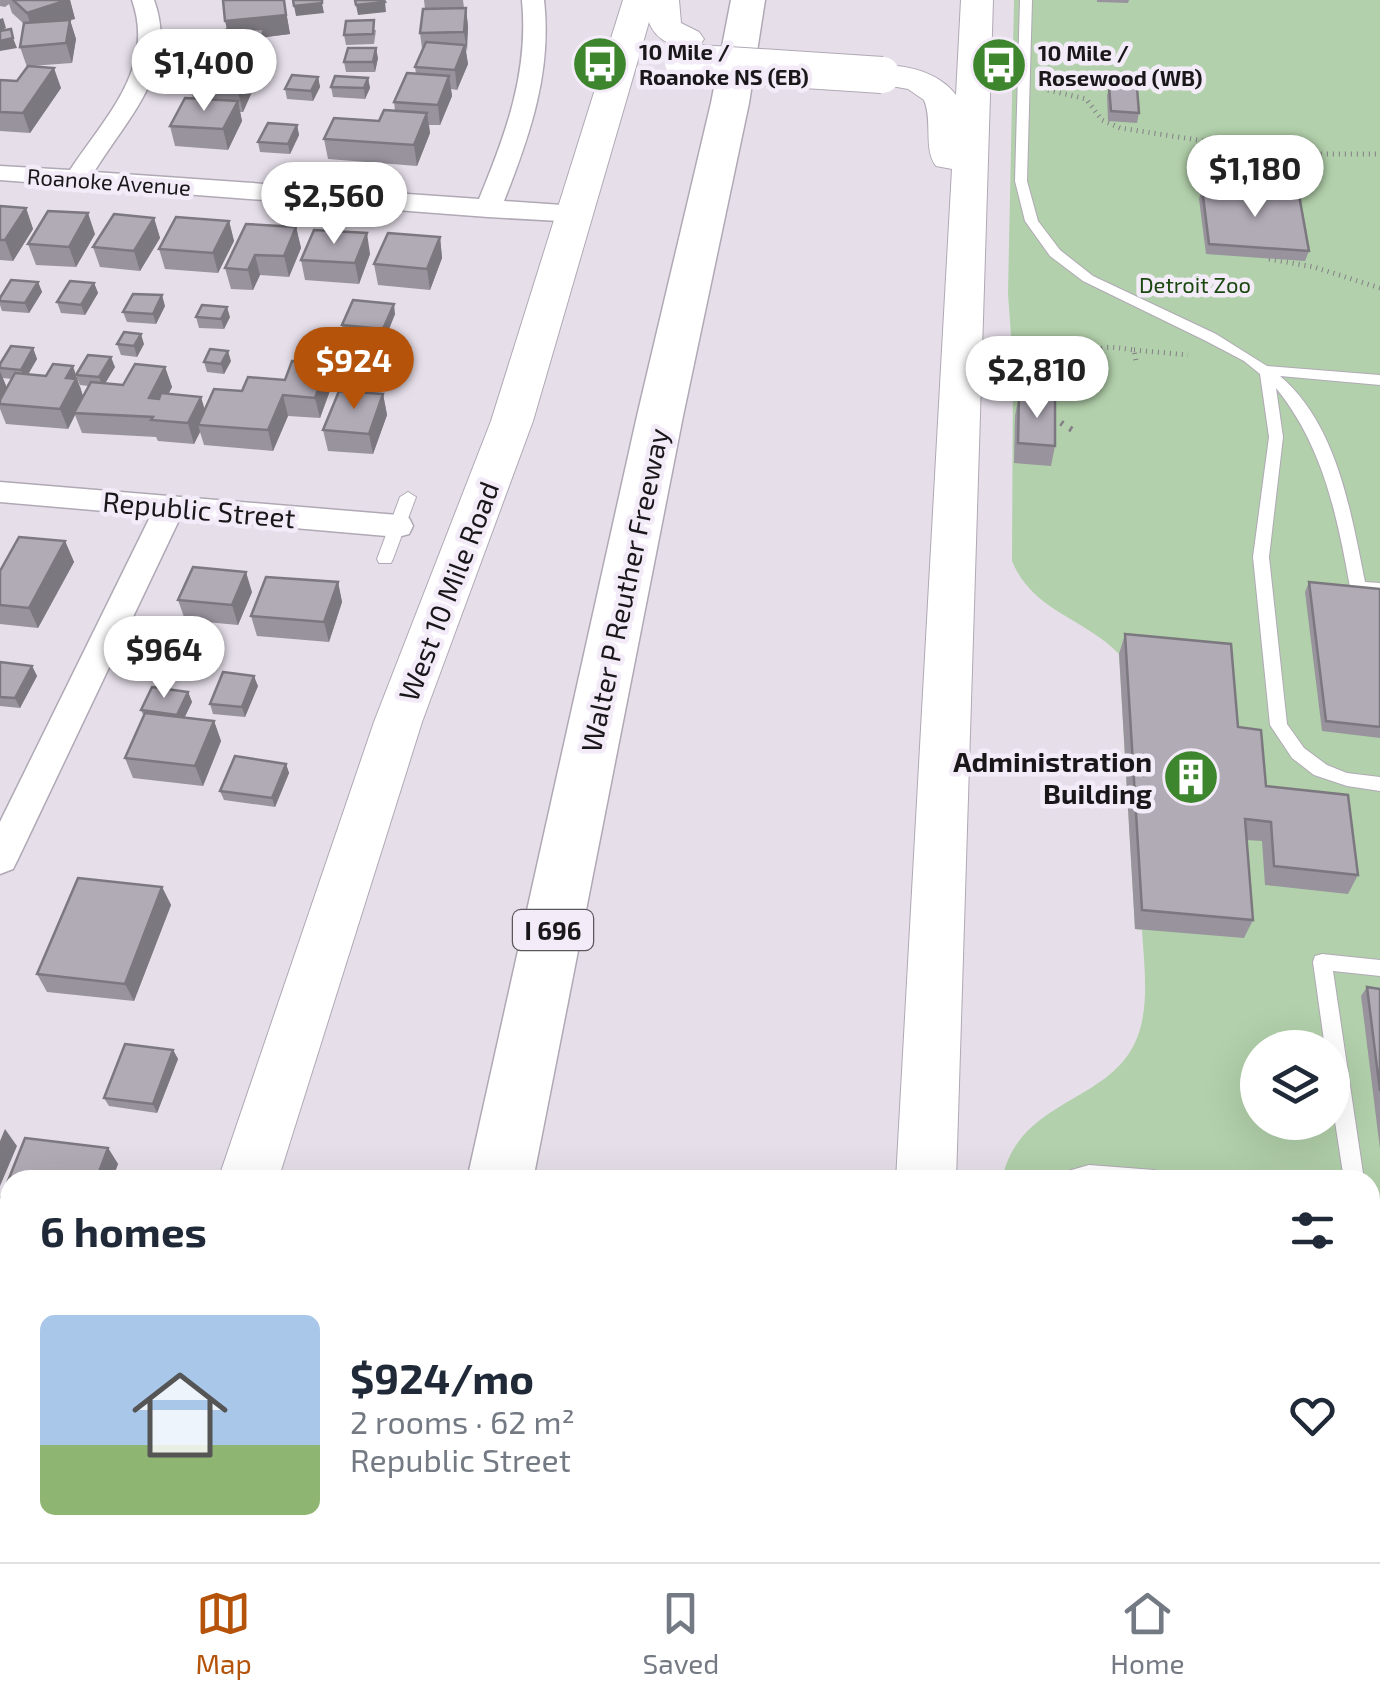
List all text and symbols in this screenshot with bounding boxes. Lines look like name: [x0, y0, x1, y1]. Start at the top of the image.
pin: $1,400: [123, 29, 285, 114]
bus stop icon: 10 Mile / Roanoke NS (EB): [570, 34, 630, 94]
bus stop icon: 10 Mile / Rosewood (WB): [969, 35, 1029, 95]
place label: 10 Mile / Roanoke NS (EB): [639, 38, 809, 89]
place label: 10 Mile / Rosewood (WB): [1038, 39, 1202, 90]
text: $1,400: [154, 42, 254, 80]
pin: $1,180: [1174, 135, 1336, 220]
text: $1,180: [1209, 148, 1301, 186]
street label: Roanoke Avenue: [26, 162, 192, 200]
pin: $2,560: [253, 162, 415, 247]
text: $2,560: [283, 175, 385, 213]
park label: Detroit Zoo: [1139, 271, 1251, 297]
pin: $924: [295, 327, 413, 412]
pin: $2,810: [956, 336, 1118, 421]
text: $924: [316, 340, 392, 378]
text: $2,810: [988, 349, 1086, 387]
street label: Walter P Reuther Freeway: [573, 425, 675, 755]
street label: West 10 Mile Road: [391, 477, 505, 705]
street label: Republic Street: [101, 484, 297, 534]
pin: $964: [105, 616, 223, 701]
text: $964: [126, 629, 202, 667]
place label: Administration Building: [953, 744, 1152, 810]
building icon: Administration Building: [1161, 747, 1221, 807]
road number: I 696: [513, 910, 593, 950]
map controls: [1240, 1030, 1350, 1140]
button: layers: [1240, 1030, 1350, 1140]
icon: filters: [1285, 1203, 1340, 1258]
text: 6 homes: [40, 1205, 207, 1255]
text: $924/mo: [350, 1352, 534, 1402]
icon: home: [120, 1355, 240, 1475]
icon: heart: [1285, 1388, 1340, 1443]
text: 2 rooms · 62 m²: [350, 1402, 575, 1440]
text: Republic Street: [350, 1440, 571, 1478]
tab: Map: [195, 1586, 252, 1680]
tab: Saved: [643, 1586, 719, 1680]
tab: Home: [1110, 1586, 1185, 1680]

